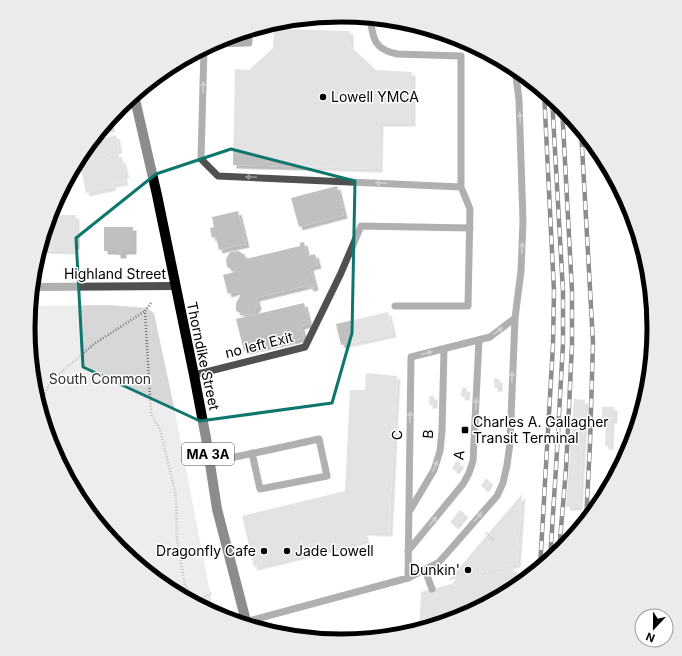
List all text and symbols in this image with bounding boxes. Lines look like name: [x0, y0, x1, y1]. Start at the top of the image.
one-way arrow: [200, 80, 206, 93]
place label: Lowell YMCA: [331, 88, 419, 105]
marker: Lowell YMCA: [318, 92, 328, 102]
one-way arrow: [517, 111, 523, 124]
one-way arrow: [245, 174, 257, 181]
one-way arrow: [375, 180, 387, 187]
one-way arrow: [519, 241, 525, 254]
street label: Highland Street: [64, 265, 167, 282]
street label: Thorndike Street: [184, 300, 223, 412]
one-way arrow: [492, 327, 503, 335]
street label: no left Exit: [223, 328, 295, 361]
one-way arrow: [421, 350, 433, 356]
park label: South Common: [49, 370, 151, 387]
one-way arrow: [509, 371, 516, 383]
one-way arrow: [472, 398, 479, 410]
one-way arrow: [407, 410, 413, 423]
place label: Charles A. Gallagher Transit Terminal: [473, 413, 609, 446]
marker: Charles A. Gallagher Transit Terminal: [460, 425, 470, 435]
street label: B: [419, 429, 436, 439]
street label: C: [388, 430, 405, 440]
road number: MA 3A: [182, 443, 234, 465]
street label: A: [449, 449, 468, 461]
one-way arrow: [432, 460, 438, 472]
one-way arrow: [474, 511, 483, 522]
one-way arrow: [428, 516, 437, 526]
place label: Dragonfly Cafe: [156, 542, 256, 559]
place label: Jade Lowell: [295, 542, 374, 559]
marker: Dragonfly Cafe: [259, 546, 269, 556]
marker: Jade Lowell: [282, 546, 292, 556]
place label: Dunkin': [410, 561, 460, 578]
marker: Dunkin': [463, 565, 473, 575]
north arrow: [634, 608, 674, 648]
text: N: [644, 629, 657, 645]

